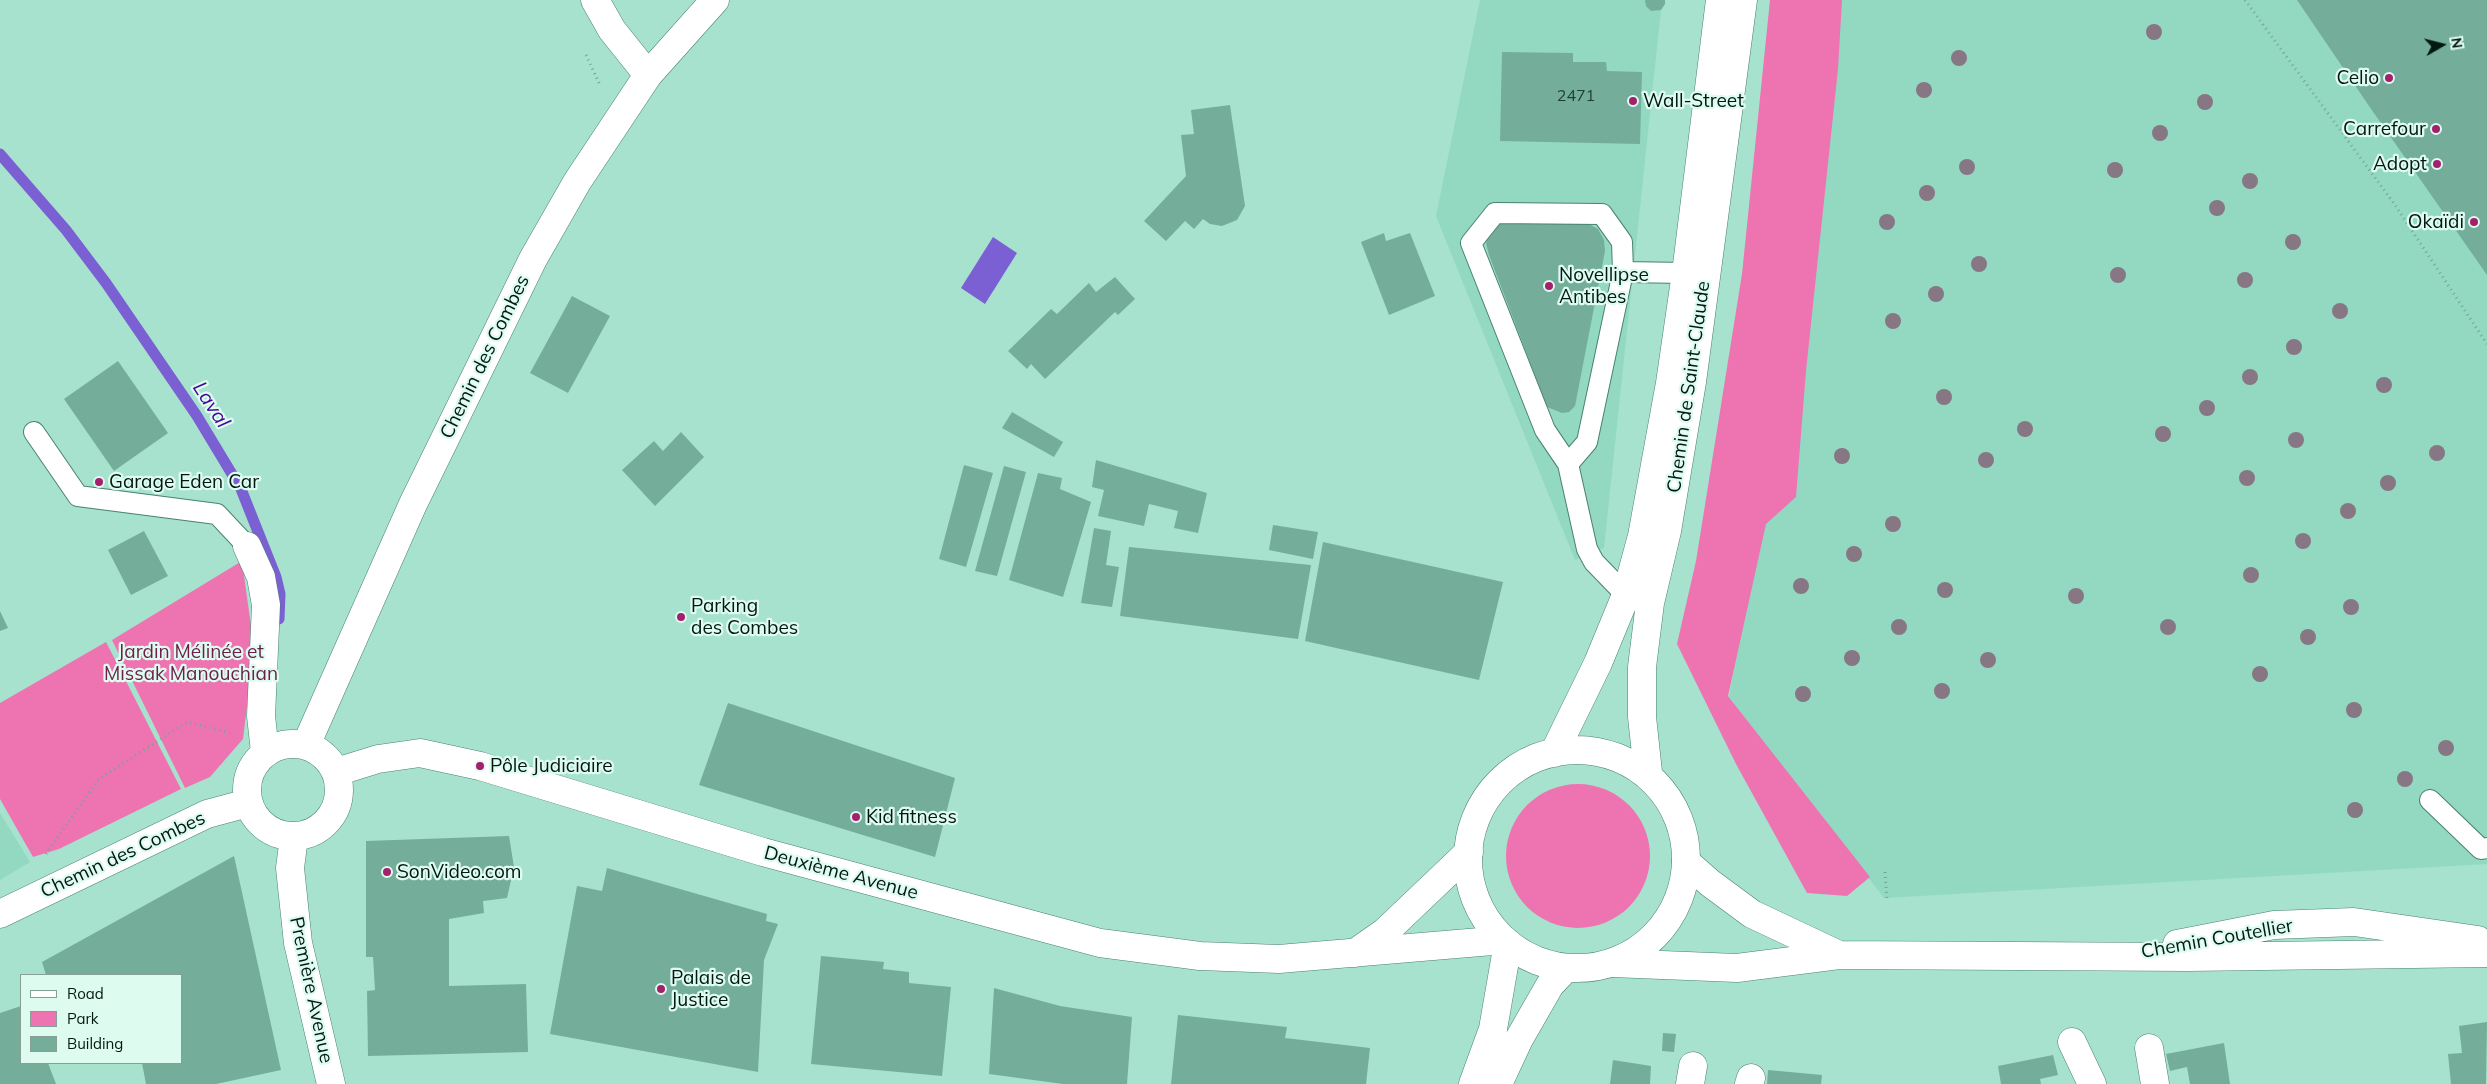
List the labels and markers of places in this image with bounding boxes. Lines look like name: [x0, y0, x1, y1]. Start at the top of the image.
place label: Celio: [2336, 67, 2379, 89]
marker: Celio: [2383, 72, 2395, 84]
place label: Wall-Street: [1643, 90, 1744, 112]
marker: Wall-Street: [1627, 95, 1639, 107]
place label: Carrefour: [2343, 118, 2426, 140]
marker: Carrefour: [2430, 123, 2442, 135]
place label: Adopt: [2373, 153, 2427, 175]
marker: Adopt: [2431, 158, 2443, 170]
place label: Okaïdi: [2408, 211, 2464, 233]
marker: Okaïdi: [2468, 216, 2480, 228]
place label: Novellipse Antibes: [1559, 264, 1649, 308]
marker: Novellipse Antibes: [1543, 280, 1555, 292]
place label: Garage Eden Car: [109, 471, 259, 493]
marker: Garage Eden Car: [93, 476, 105, 488]
place label: Parking des Combes: [691, 595, 798, 639]
marker: Parking des Combes: [675, 611, 687, 623]
place label: Pôle Judiciaire: [490, 755, 613, 777]
marker: Pôle Judiciaire: [474, 760, 486, 772]
place label: Kid fitness: [866, 806, 957, 828]
marker: Kid fitness: [850, 811, 862, 823]
place label: SonVideo.com: [397, 861, 521, 883]
marker: SonVideo.com: [381, 866, 393, 878]
place label: Palais de Justice: [671, 967, 751, 1011]
marker: Palais de Justice: [655, 983, 667, 995]

